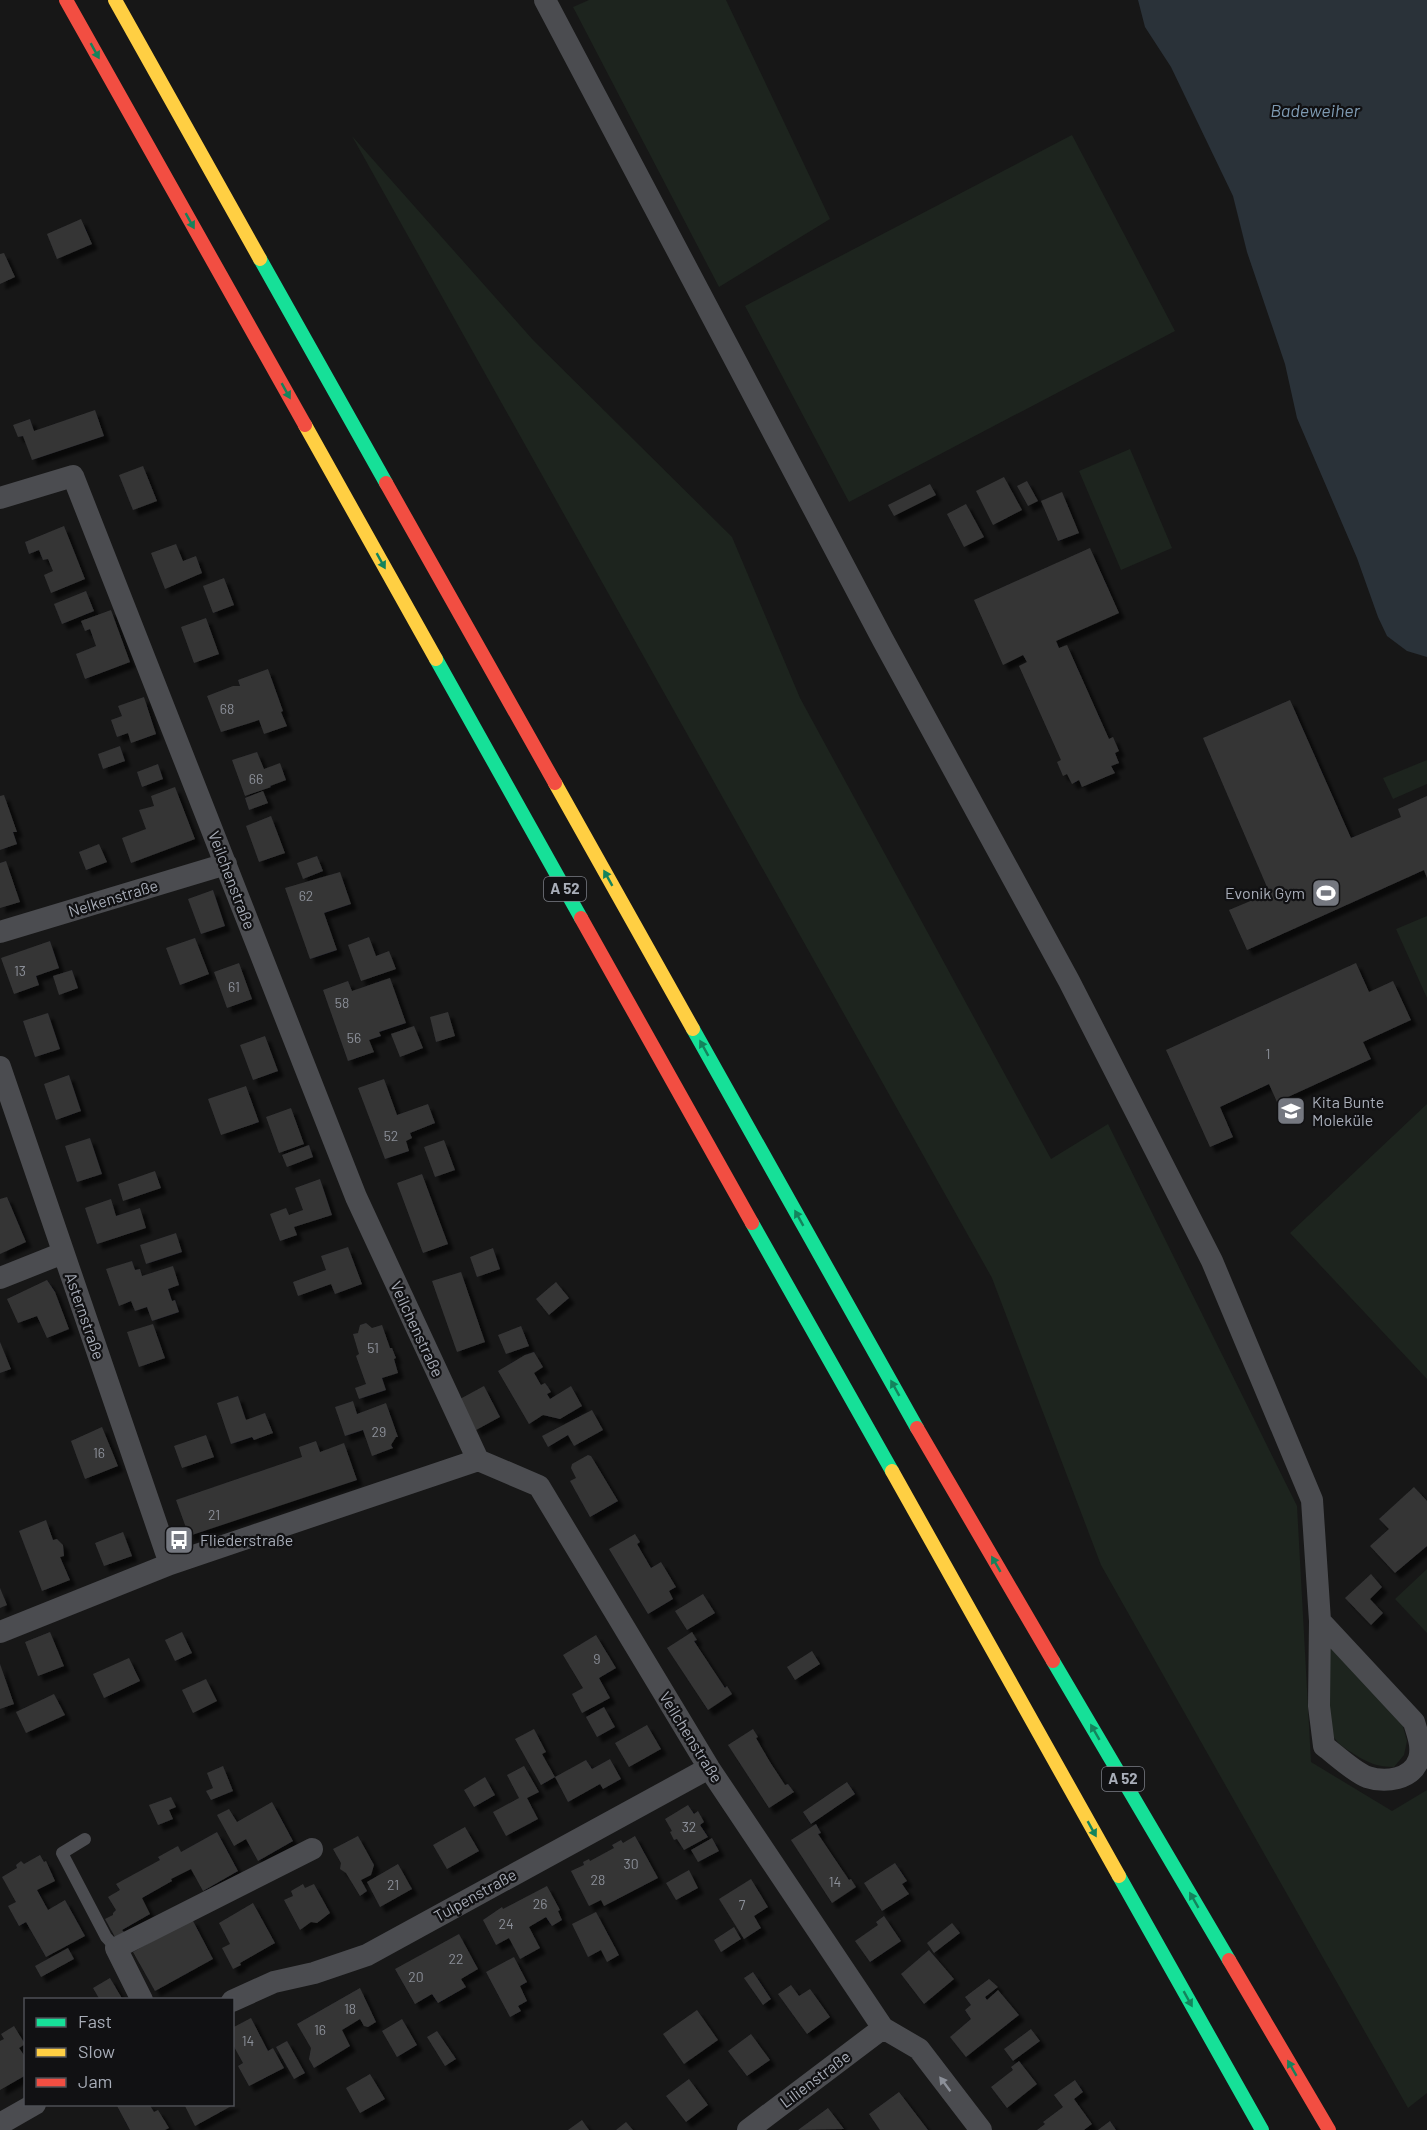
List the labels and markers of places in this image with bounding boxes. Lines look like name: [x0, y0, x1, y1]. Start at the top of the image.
sports icon: Evonik Gym: [1310, 877, 1342, 909]
place label: Evonik Gym: [1225, 883, 1305, 902]
place label: Kita Bunte Moleküle: [1312, 1092, 1384, 1129]
school or university icon: Kita Bunte Moleküle: [1275, 1095, 1307, 1127]
bus stop icon: Fliederstraße: [163, 1524, 195, 1556]
place label: Fliederstraße: [200, 1530, 293, 1549]

